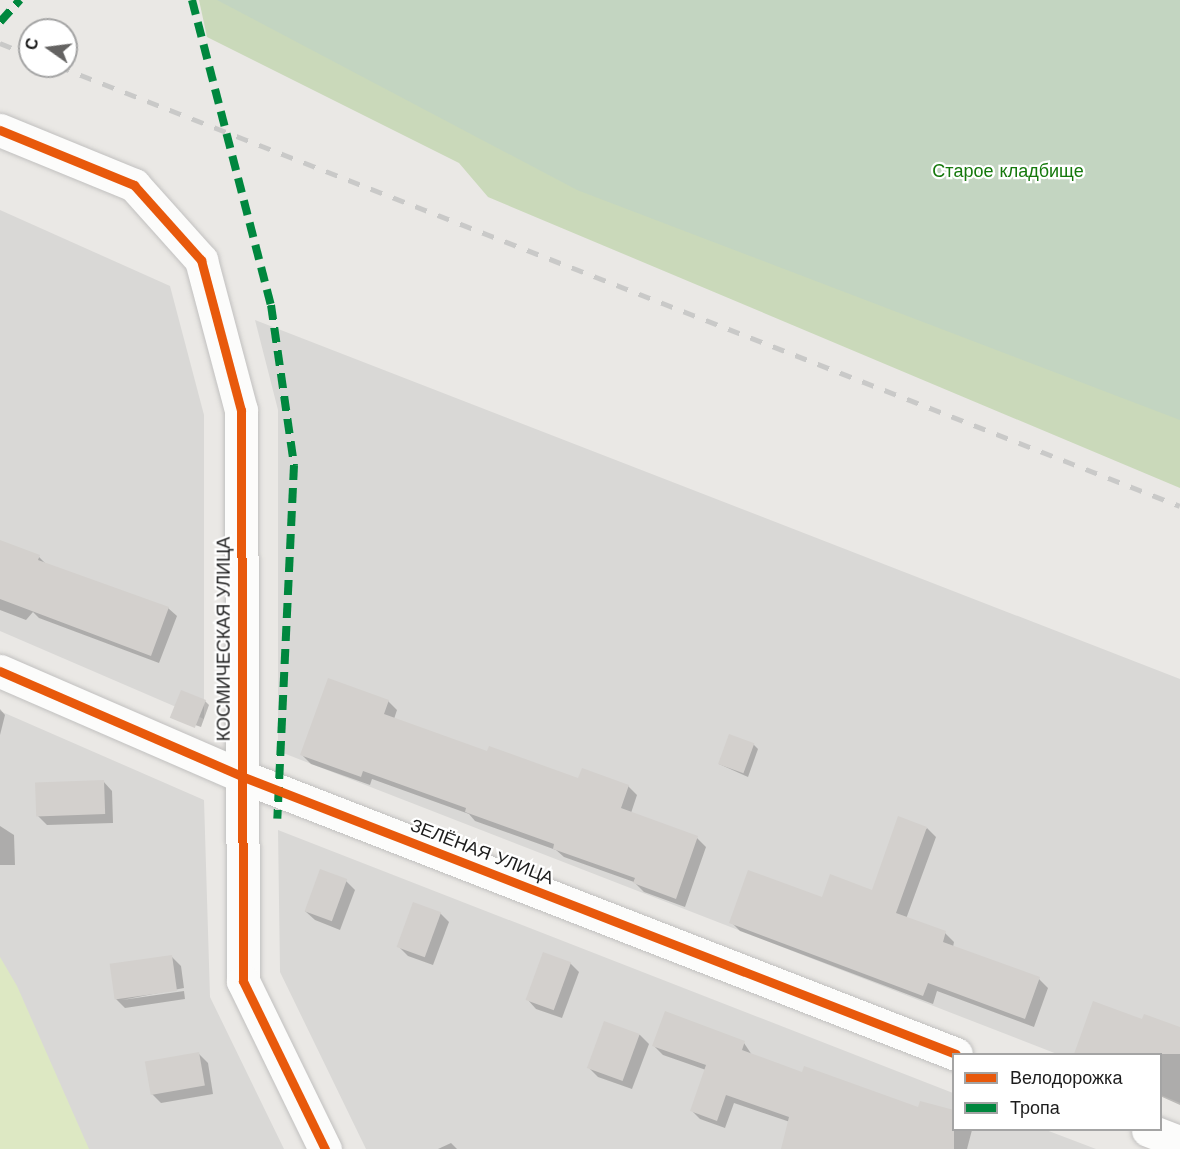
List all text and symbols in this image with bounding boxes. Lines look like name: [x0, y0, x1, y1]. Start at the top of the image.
north arrow: [18, 18, 78, 78]
text: С: [21, 36, 43, 52]
park label: Старое кладбище: [932, 160, 1084, 182]
street label: КОСМИЧЕСКАЯ УЛИЦА: [213, 537, 235, 741]
street label: ЗЕЛЁНАЯ УЛИЦА: [407, 815, 557, 889]
legend: [952, 1053, 1162, 1131]
text: Велодорожка: [1010, 1067, 1122, 1088]
text: Тропа: [1010, 1097, 1060, 1118]

